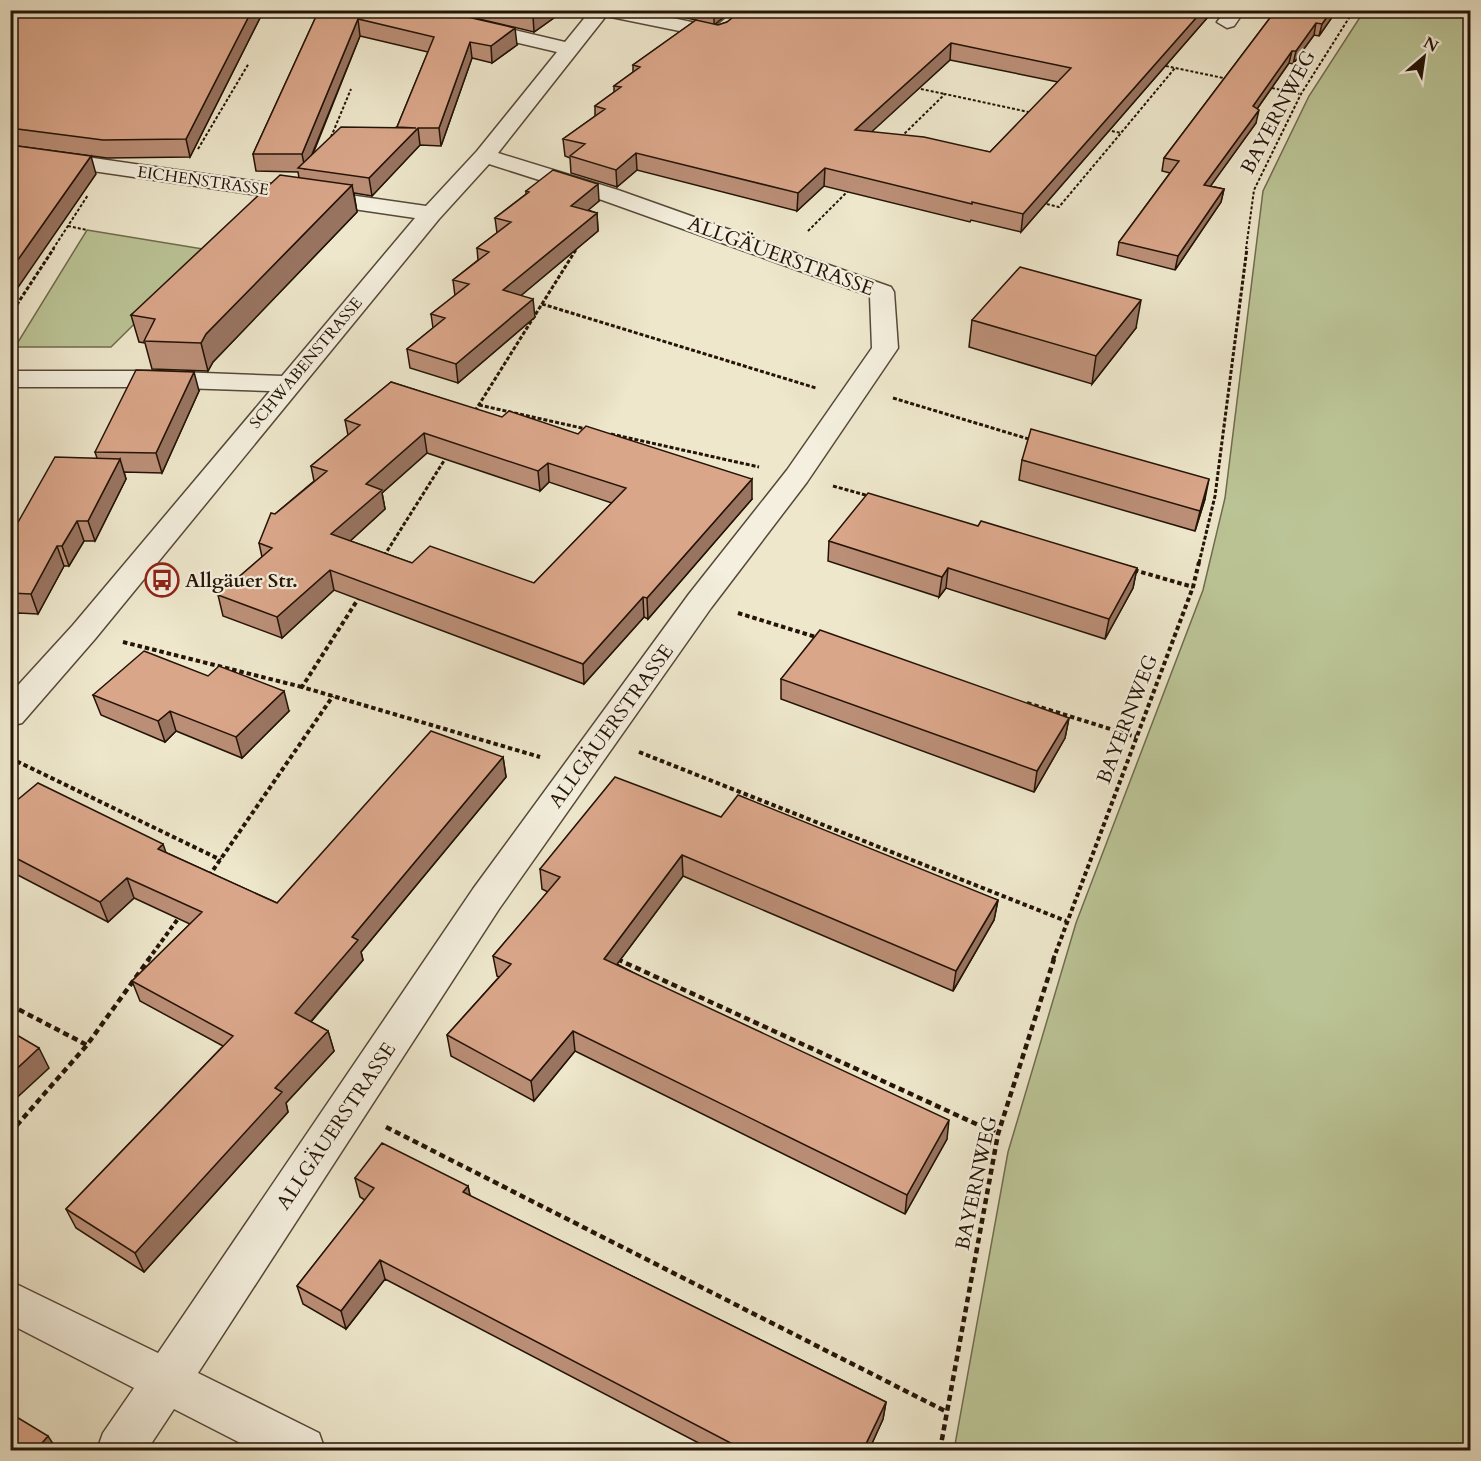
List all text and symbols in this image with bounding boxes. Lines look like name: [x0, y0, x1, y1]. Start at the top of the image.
north arrow: [1394, 27, 1454, 87]
text: N: [1419, 32, 1442, 58]
street label: BAYERNWEG: [1234, 45, 1322, 178]
street label: EICHENSTRASSE: [136, 161, 270, 201]
street label: ALLGÄUERSTRASSE: [684, 210, 878, 302]
street label: SCHWABENSTRASSE: [244, 293, 368, 433]
bus stop icon: Allgäuer Str.: [144, 562, 180, 598]
place label: Allgäuer Str.: [185, 567, 298, 594]
street label: ALLGÄUERSTRASSE: [542, 639, 680, 813]
street label: BAYERNWEG: [1090, 650, 1164, 787]
street label: ALLGÄUERSTRASSE: [270, 1037, 402, 1215]
street label: BAYERNWEG: [949, 1113, 1003, 1252]

